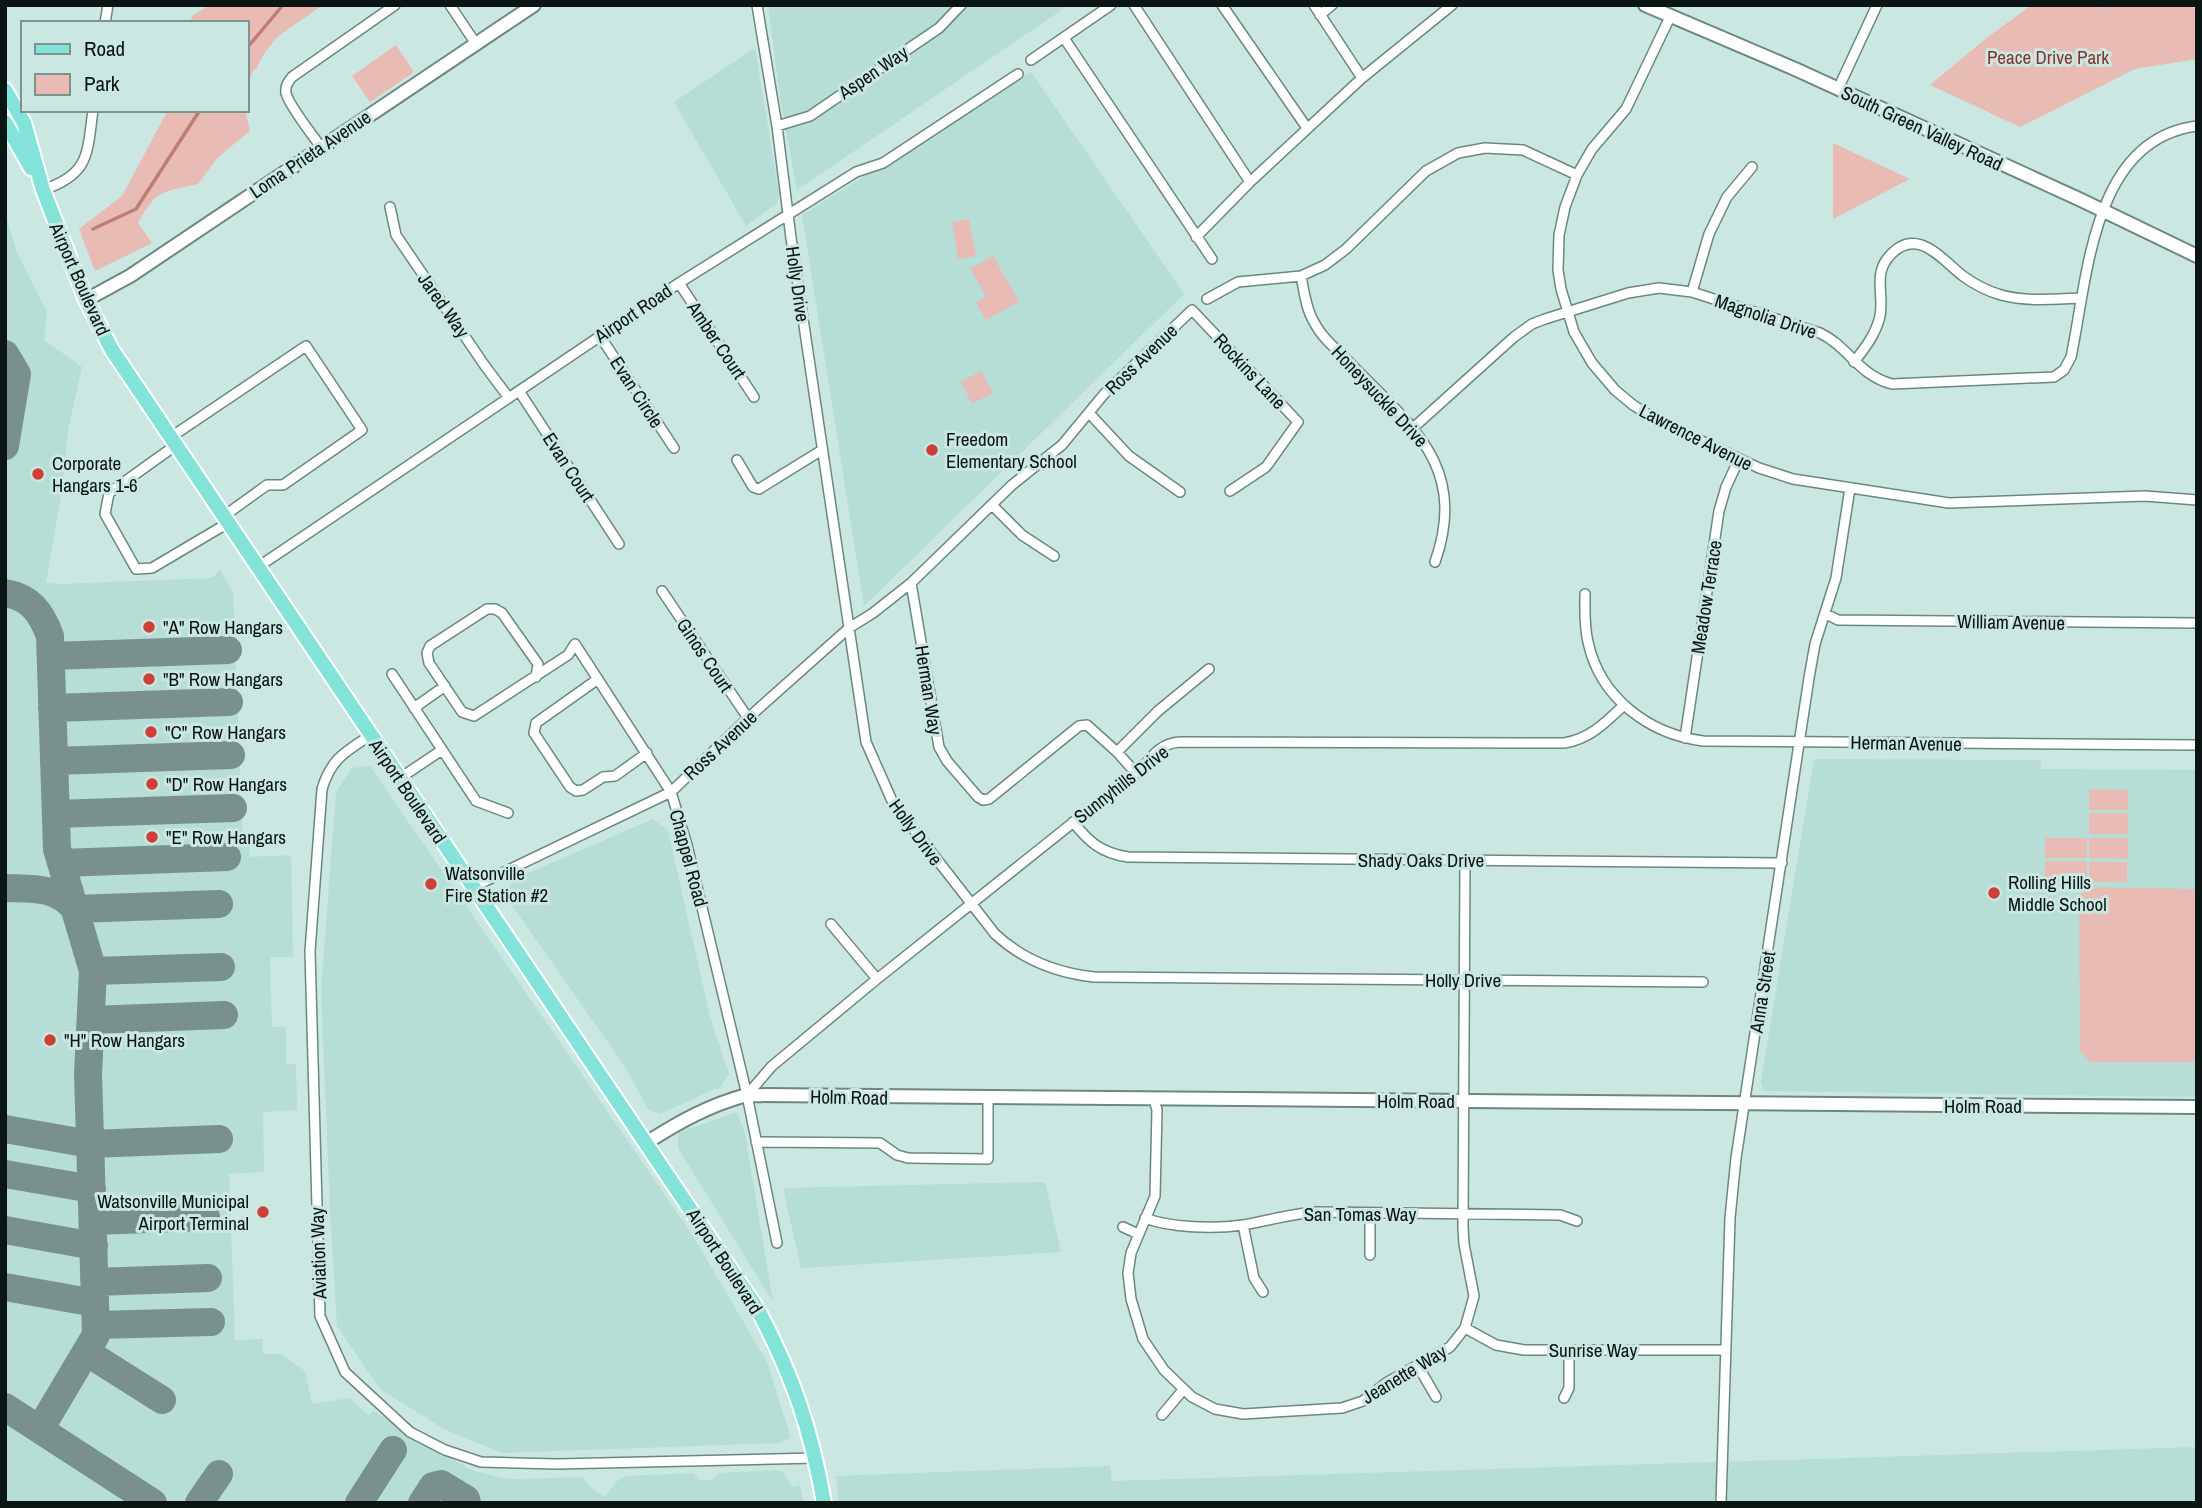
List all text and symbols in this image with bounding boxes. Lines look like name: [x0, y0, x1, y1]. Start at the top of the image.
legend: [21, 21, 248, 112]
text: Road: [84, 34, 125, 63]
street label: Aspen Way: [832, 39, 913, 105]
park label: Peace Drive Park: [1987, 44, 2109, 70]
text: Park: [84, 69, 120, 98]
street label: South Green Valley Road: [1837, 79, 2007, 177]
street label: Loma Prieta Avenue: [244, 104, 376, 204]
street label: Airport Boulevard: [43, 217, 117, 340]
street label: Holly Drive: [780, 244, 816, 324]
street label: Jared Way: [412, 267, 476, 343]
street label: Airport Road: [588, 278, 677, 349]
street label: Magnolia Drive: [1712, 287, 1820, 345]
street label: Amber Court: [681, 295, 753, 384]
street label: Ross Avenue: [1099, 318, 1183, 400]
street label: Rockins Lane: [1208, 327, 1292, 415]
street label: Honeysuckle Drive: [1326, 339, 1434, 453]
street label: Evan Circle: [604, 351, 670, 433]
street label: Lawrence Avenue: [1635, 397, 1757, 477]
place label: Freedom Elementary School: [946, 426, 1077, 474]
street label: Evan Court: [537, 427, 601, 507]
marker: Freedom Elementary School: [924, 442, 940, 458]
place label: Corporate Hangars 1-6: [52, 450, 138, 498]
marker: Corporate Hangars 1-6: [30, 466, 46, 482]
street label: Meadow Terrace: [1684, 538, 1728, 656]
street label: William Avenue: [1957, 608, 2065, 636]
street label: Ginos Court: [671, 613, 740, 698]
place label: "A" Row Hangars: [163, 614, 283, 640]
marker: "A" Row Hangars: [141, 619, 157, 635]
street label: Herman Way: [909, 643, 949, 737]
place label: "B" Row Hangars: [163, 666, 283, 692]
marker: "B" Row Hangars: [141, 671, 157, 687]
street label: Ross Avenue: [678, 704, 762, 786]
place label: "C" Row Hangars: [165, 719, 286, 745]
marker: "C" Row Hangars: [143, 724, 159, 740]
street label: Herman Avenue: [1850, 729, 1962, 757]
street label: Airport Boulevard: [363, 733, 453, 849]
street label: Sunnyhills Drive: [1068, 739, 1174, 829]
place label: "D" Row Hangars: [166, 771, 287, 797]
marker: "D" Row Hangars: [144, 776, 160, 792]
street label: Holly Drive: [883, 794, 949, 870]
street label: Chappel Road: [664, 807, 714, 909]
place label: "E" Row Hangars: [166, 824, 286, 850]
marker: "E" Row Hangars: [144, 829, 160, 845]
street label: Shady Oaks Drive: [1358, 847, 1484, 873]
place label: Watsonville Fire Station #2: [445, 860, 548, 908]
place label: Rolling Hills Middle School: [2008, 869, 2107, 917]
marker: Watsonville Fire Station #2: [423, 876, 439, 892]
marker: Rolling Hills Middle School: [1986, 885, 2002, 901]
street label: Anna Street: [1743, 949, 1781, 1036]
street label: Holly Drive: [1425, 967, 1501, 993]
place label: "H" Row Hangars: [64, 1027, 185, 1053]
marker: "H" Row Hangars: [42, 1032, 58, 1048]
street label: Holm Road: [810, 1083, 888, 1111]
street label: Holm Road: [1377, 1088, 1455, 1114]
street label: Holm Road: [1944, 1093, 2022, 1119]
place label: Watsonville Municipal Airport Terminal: [97, 1188, 249, 1236]
street label: San Tomas Way: [1304, 1201, 1416, 1227]
street label: Airport Boulevard: [681, 1202, 769, 1319]
marker: Watsonville Municipal Airport Terminal: [255, 1204, 271, 1220]
street label: Aviation Way: [303, 1206, 333, 1300]
street label: Sunrise Way: [1549, 1337, 1638, 1363]
street label: Jeanette Way: [1357, 1338, 1451, 1410]

